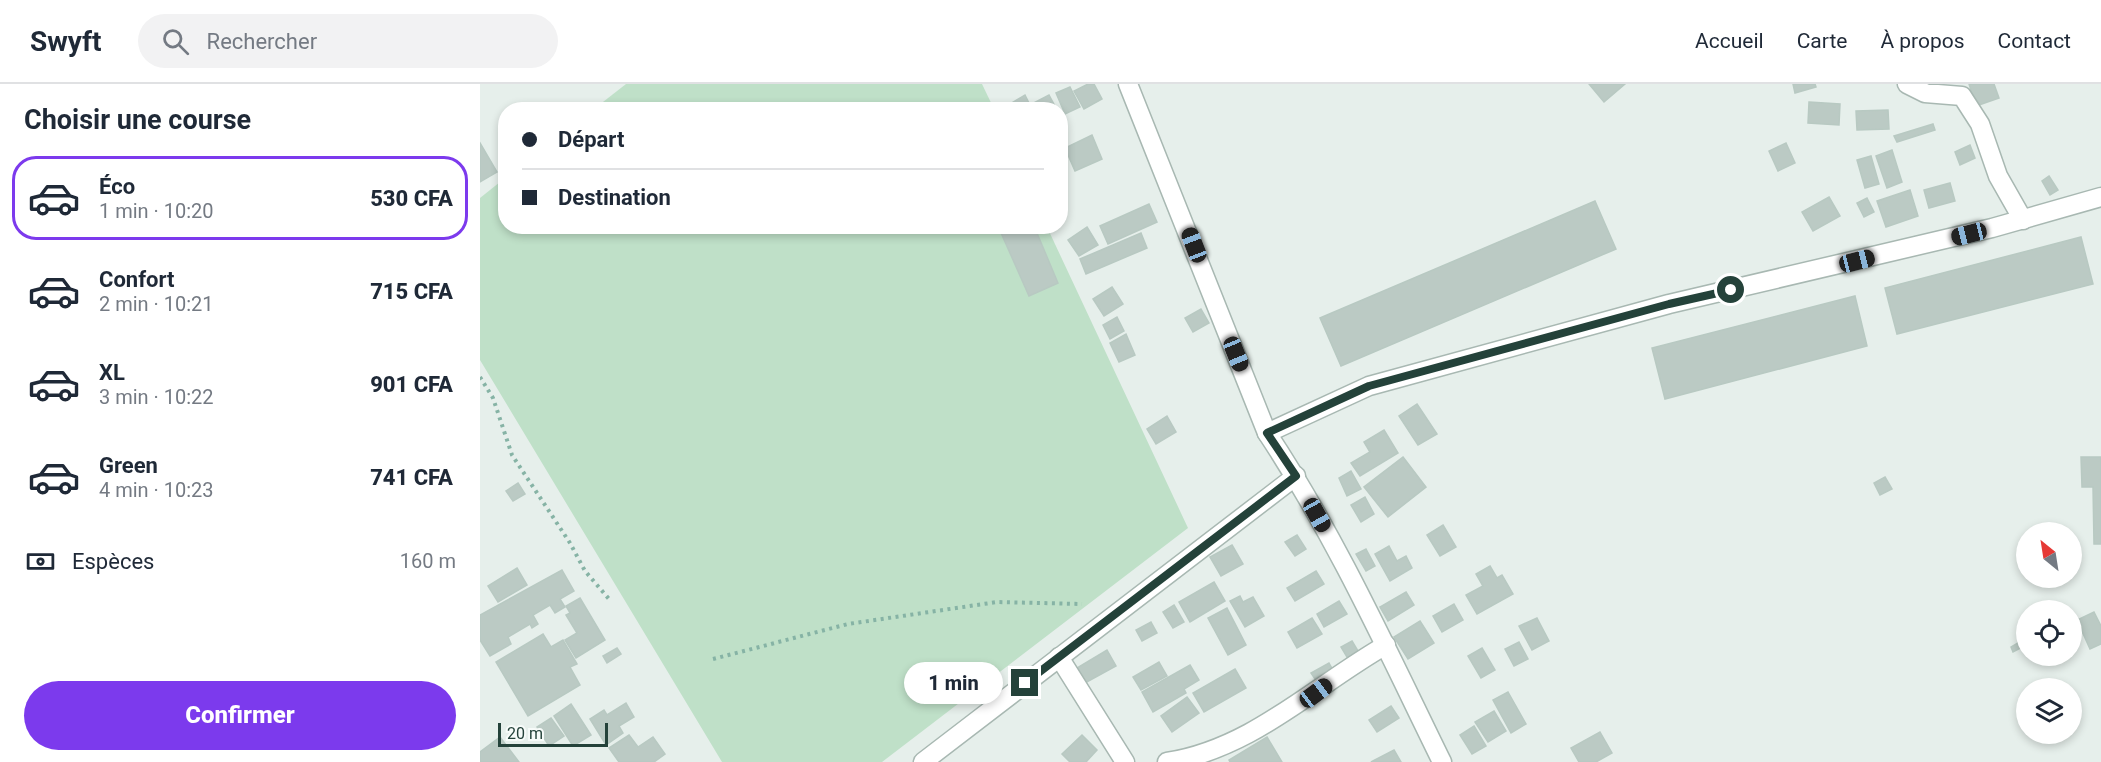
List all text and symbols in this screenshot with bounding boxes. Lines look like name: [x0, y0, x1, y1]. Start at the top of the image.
search box: [138, 14, 558, 68]
text: Swyft: [30, 25, 102, 58]
icon: search: [159, 25, 192, 58]
text: Rechercher: [207, 29, 317, 54]
text: Accueil: [1695, 29, 1764, 53]
text: Carte: [1797, 29, 1847, 53]
text: À propos: [1880, 29, 1965, 53]
text: Contact: [1998, 29, 2071, 53]
text: Choisir une course: [24, 104, 251, 136]
text: Départ: [558, 127, 624, 152]
icon: car: [27, 171, 81, 225]
text: Éco: [99, 174, 135, 199]
text: Destination: [558, 185, 671, 210]
text: 530 CFA: [370, 186, 453, 211]
text: 1 min · 10:20: [99, 199, 214, 223]
car: [1949, 221, 1989, 247]
car: [1179, 225, 1209, 265]
car: [1837, 248, 1877, 274]
icon: car: [27, 264, 81, 318]
text: Confort: [99, 267, 174, 292]
route start: [1717, 276, 1744, 303]
text: 715 CFA: [370, 279, 453, 304]
text: 2 min · 10:21: [99, 292, 214, 316]
car: [1221, 334, 1251, 374]
icon: car: [27, 357, 81, 411]
text: XL: [99, 360, 125, 385]
text: 901 CFA: [370, 372, 453, 397]
text: 3 min · 10:22: [99, 385, 214, 409]
icon: car: [27, 450, 81, 504]
text: Green: [99, 453, 158, 478]
text: 741 CFA: [370, 465, 453, 490]
text: 4 min · 10:23: [99, 478, 214, 502]
car: [1300, 495, 1334, 535]
north arrow: [2016, 522, 2082, 588]
map controls: [2016, 522, 2082, 744]
icon: cash: [24, 545, 57, 578]
text: Espèces: [72, 549, 154, 574]
text: 160 m: [400, 549, 456, 573]
button: locate: [2016, 600, 2082, 666]
callout: 1 min: [905, 662, 1004, 704]
route end: [1011, 669, 1038, 696]
text: 1 min: [928, 671, 979, 695]
car: [1296, 675, 1336, 711]
button: layers: [2016, 678, 2082, 744]
button: Confirmer: [24, 681, 456, 750]
scale bar: [498, 720, 608, 748]
text: 20 m: [507, 724, 543, 743]

